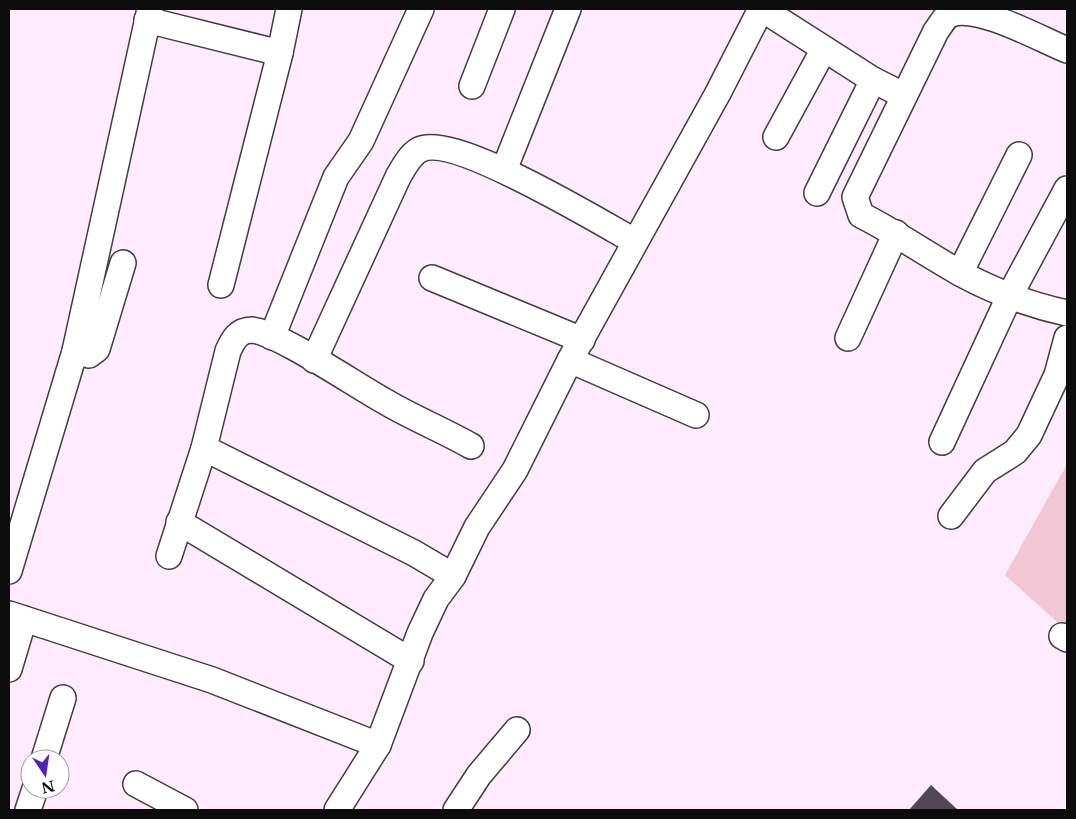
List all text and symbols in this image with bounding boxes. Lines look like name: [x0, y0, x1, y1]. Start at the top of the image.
north arrow: [20, 749, 70, 799]
text: N: [39, 776, 56, 797]

